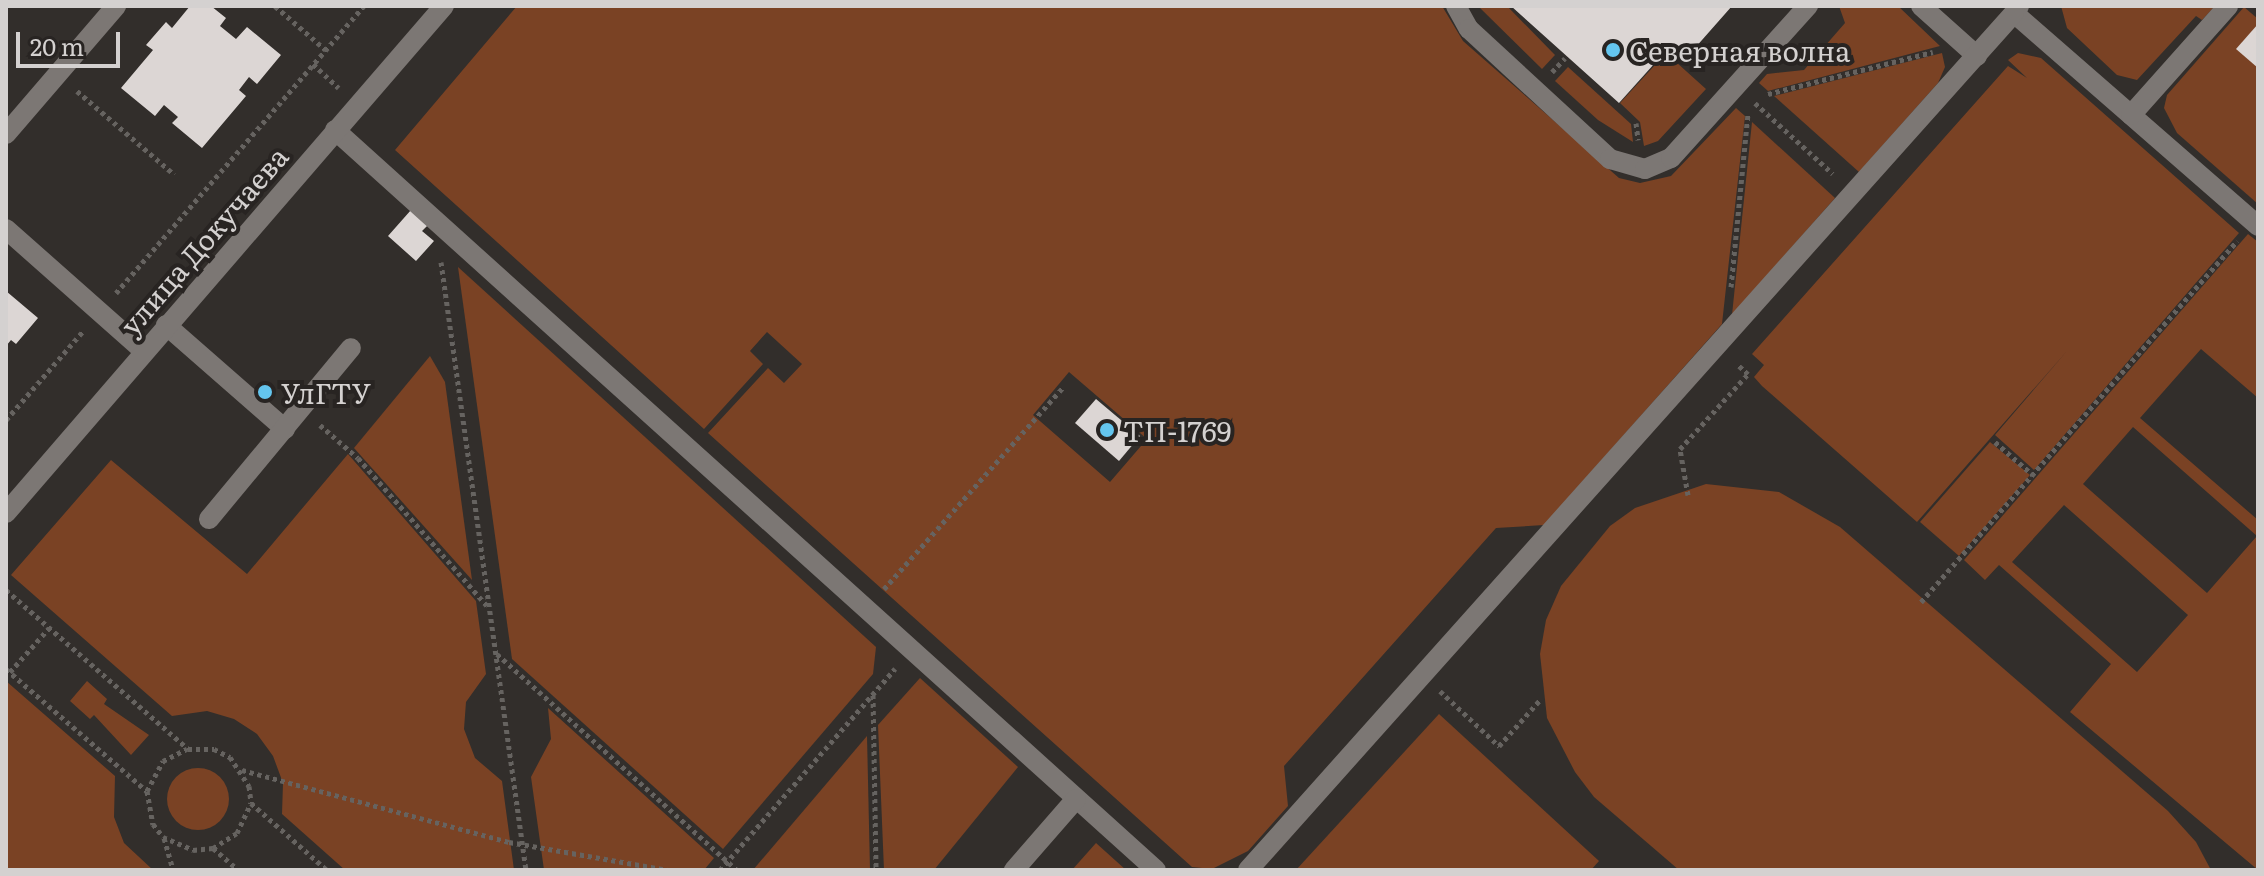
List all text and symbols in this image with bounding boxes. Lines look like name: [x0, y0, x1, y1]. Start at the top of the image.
scale bar: [20, 16, 124, 66]
text: 20 m: [30, 28, 84, 63]
place label: Северная волна: [1629, 33, 1850, 67]
marker: Северная волна: [1604, 41, 1622, 59]
street label: улица Докучаева: [112, 139, 294, 341]
place label: УлГТУ: [281, 375, 370, 409]
marker: УлГТУ: [256, 383, 274, 401]
place label: ТП-1769: [1123, 413, 1231, 447]
marker: ТП-1769: [1098, 421, 1116, 439]

